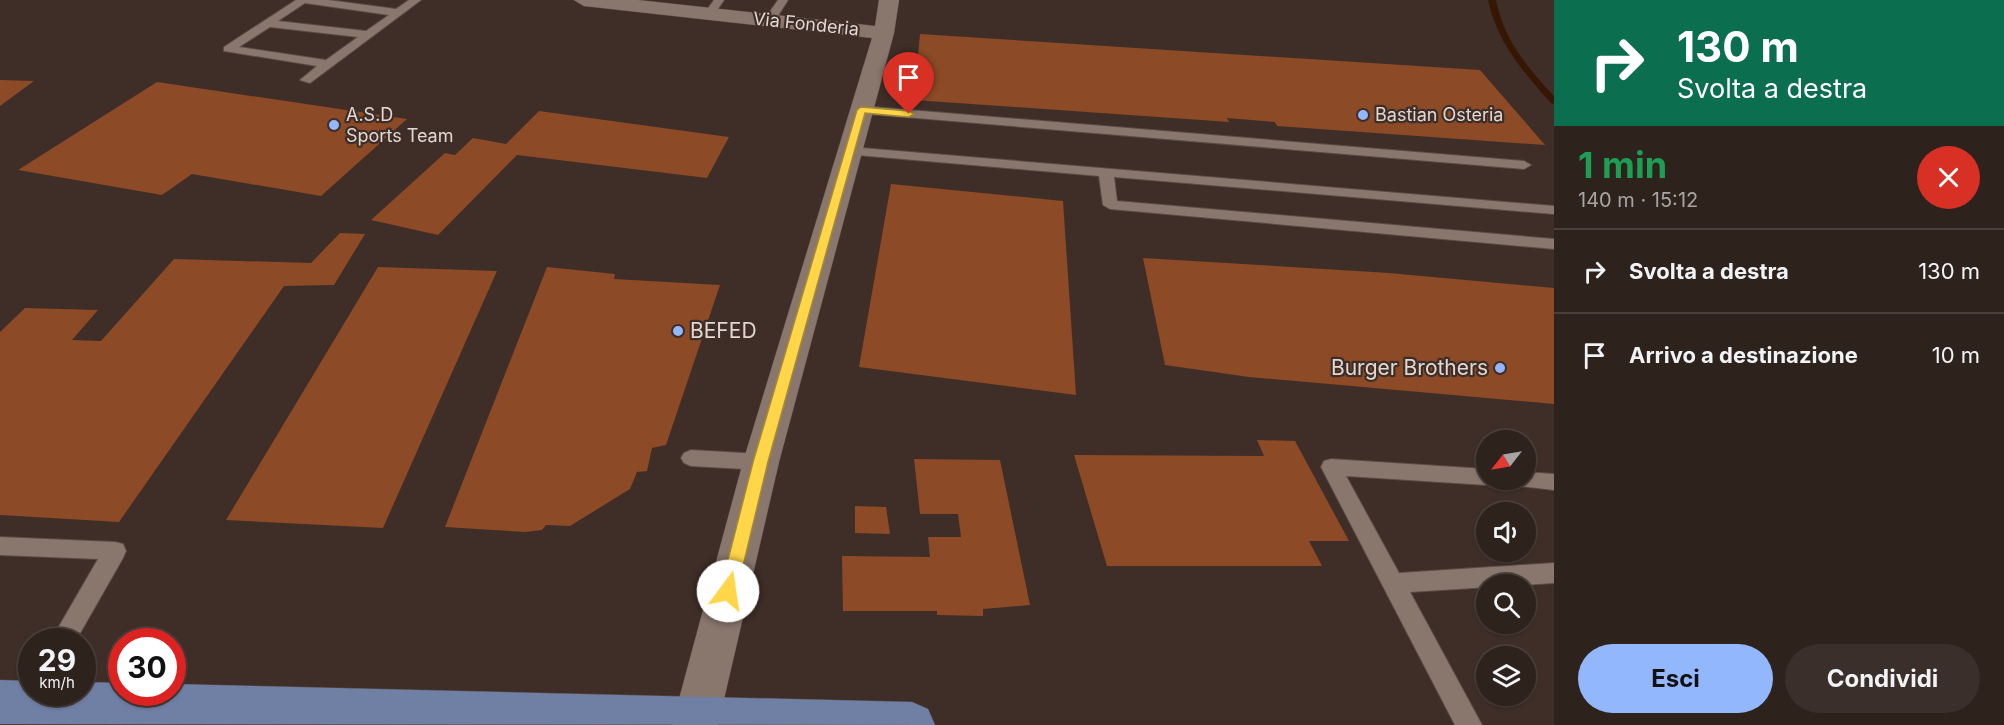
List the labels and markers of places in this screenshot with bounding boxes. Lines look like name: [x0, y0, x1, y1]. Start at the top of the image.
pin: [883, 52, 934, 114]
place label: A.S.D Sports Team: [346, 104, 453, 146]
place label: Bastian Osteria: [1375, 104, 1503, 125]
marker: Bastian Osteria: [1356, 108, 1370, 122]
marker: A.S.D Sports Team: [327, 118, 341, 132]
place label: BEFED: [690, 318, 757, 343]
marker: BEFED: [671, 324, 685, 338]
place label: Burger Brothers: [1331, 355, 1488, 380]
marker: Burger Brothers: [1493, 361, 1507, 375]

